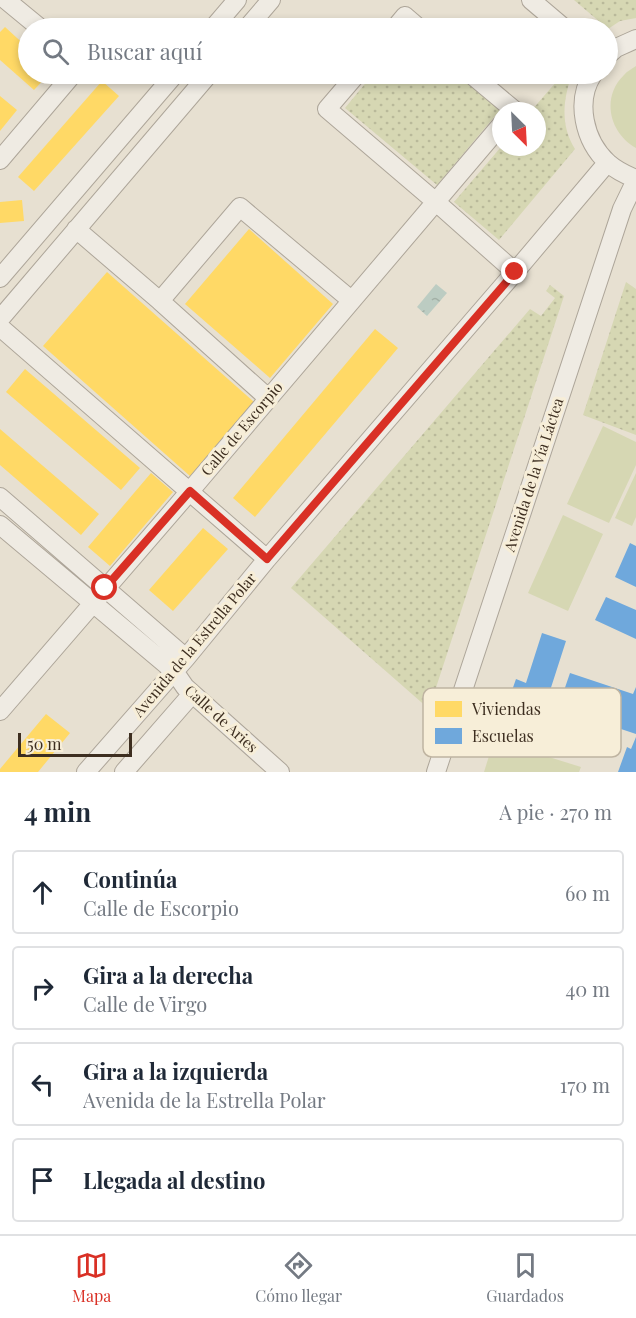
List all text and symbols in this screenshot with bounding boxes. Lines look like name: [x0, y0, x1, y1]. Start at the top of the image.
search box: [18, 18, 618, 84]
icon: search: [39, 35, 72, 68]
text: Buscar aquí: [87, 36, 202, 66]
north arrow: [492, 102, 546, 156]
route end: [501, 258, 527, 284]
street label: Calle de Escorpio: [196, 377, 286, 480]
street label: Avenida de la Vía Láctea: [498, 395, 568, 555]
street label: Avenida de la Estrella Polar: [127, 568, 261, 721]
route start: [91, 574, 117, 600]
street label: Calle de Aries: [181, 680, 263, 756]
legend: [423, 688, 621, 757]
text: Viviendas: [471, 698, 541, 719]
text: Escuelas: [472, 725, 534, 746]
scale bar: [18, 730, 132, 758]
text: 50 m: [27, 733, 61, 754]
text: 4 min: [24, 794, 91, 829]
text: A pie · 270 m: [499, 798, 612, 825]
text: Continúa: [83, 864, 177, 894]
icon: ahead: [26, 876, 59, 909]
text: 60 m: [565, 879, 610, 906]
text: Calle de Escorpio: [83, 894, 239, 921]
text: Gira a la derecha: [83, 960, 253, 990]
icon: right: [26, 972, 59, 1005]
text: 40 m: [565, 975, 610, 1002]
text: Calle de Virgo: [83, 990, 207, 1017]
text: Gira a la izquierda: [83, 1056, 268, 1086]
icon: left: [26, 1068, 59, 1101]
text: 170 m: [560, 1071, 610, 1098]
text: Avenida de la Estrella Polar: [83, 1086, 326, 1113]
icon: arrive: [26, 1164, 59, 1197]
text: Llegada al destino: [83, 1165, 265, 1195]
tab: Mapa: [72, 1249, 111, 1306]
tab: Cómo llegar: [255, 1249, 342, 1306]
tab: Guardados: [486, 1249, 564, 1306]

